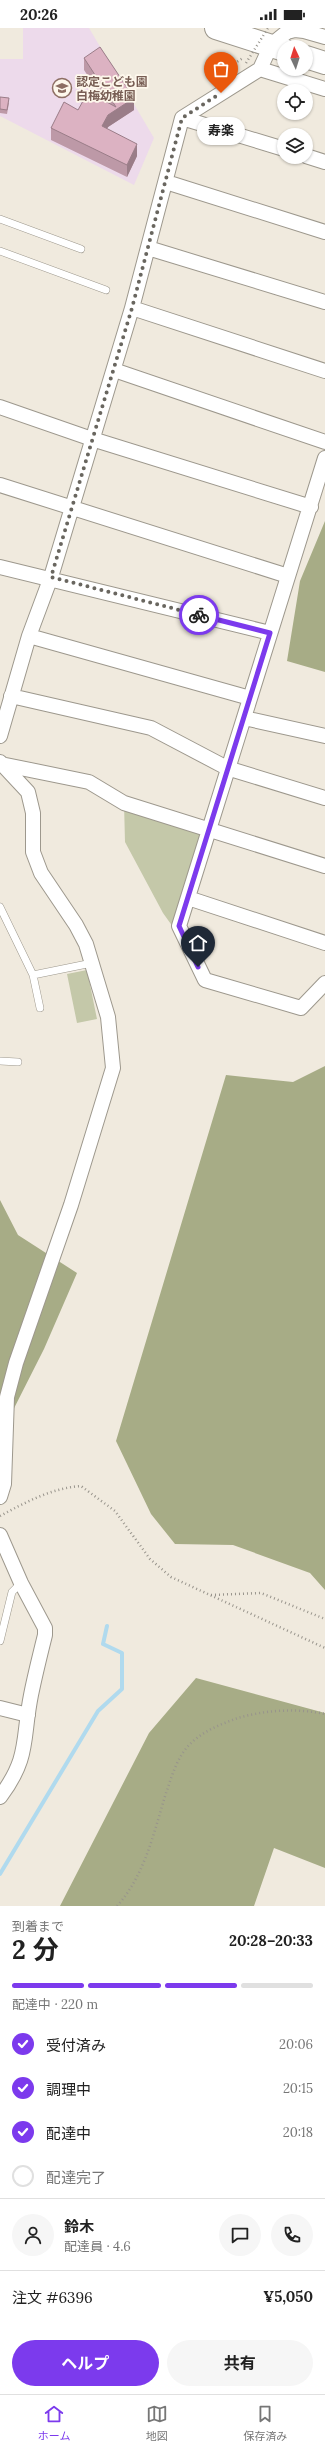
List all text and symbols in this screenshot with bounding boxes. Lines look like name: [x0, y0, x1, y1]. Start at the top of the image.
text: 20:26: [20, 5, 58, 24]
north arrow: [277, 40, 313, 76]
map controls: [277, 40, 313, 164]
pin: [204, 52, 238, 93]
icon: bag: [210, 58, 232, 80]
place label: 認定こども園 白梅幼稚園: [76, 74, 148, 103]
school or university icon: 認定こども園 白梅幼稚園: [51, 77, 73, 99]
button: locate: [277, 84, 313, 120]
callout: 寿楽: [197, 117, 245, 145]
text: 寿楽: [208, 122, 234, 139]
button: layers: [277, 128, 313, 164]
courier: [179, 595, 219, 635]
icon: bike: [188, 604, 210, 626]
pin: [181, 926, 215, 967]
icon: home: [187, 932, 209, 954]
text: 到着まで: [12, 1918, 64, 1935]
text: 20:28–20:33: [229, 1931, 313, 1950]
text: 2 分: [12, 1933, 59, 1966]
text: 配達中 · 220 m: [12, 1996, 98, 2013]
icon: check: [12, 2033, 34, 2055]
text: 受付済み: [46, 2036, 106, 2055]
text: 20:06: [279, 2036, 313, 2053]
icon: check: [12, 2077, 34, 2099]
text: 調理中: [46, 2080, 91, 2099]
text: 20:15: [283, 2080, 313, 2097]
icon: check: [12, 2121, 34, 2143]
text: 配達中: [46, 2124, 91, 2143]
text: 20:18: [283, 2124, 313, 2141]
text: 配達完了: [46, 2168, 106, 2187]
button: person: [12, 2214, 54, 2256]
button: chat: [219, 2214, 261, 2256]
button: phone: [271, 2214, 313, 2256]
text: 鈴木: [64, 2217, 94, 2236]
text: 配達員 · 4.6: [64, 2238, 131, 2255]
text: ¥5,050: [263, 2287, 313, 2306]
text: 注文 #6396: [12, 2288, 93, 2307]
button: ヘルプ: [12, 2340, 159, 2386]
button: 共有: [167, 2340, 313, 2386]
tab: ホーム: [38, 2403, 70, 2443]
tab: 地図: [146, 2403, 168, 2443]
tab: 保存済み: [243, 2403, 287, 2443]

